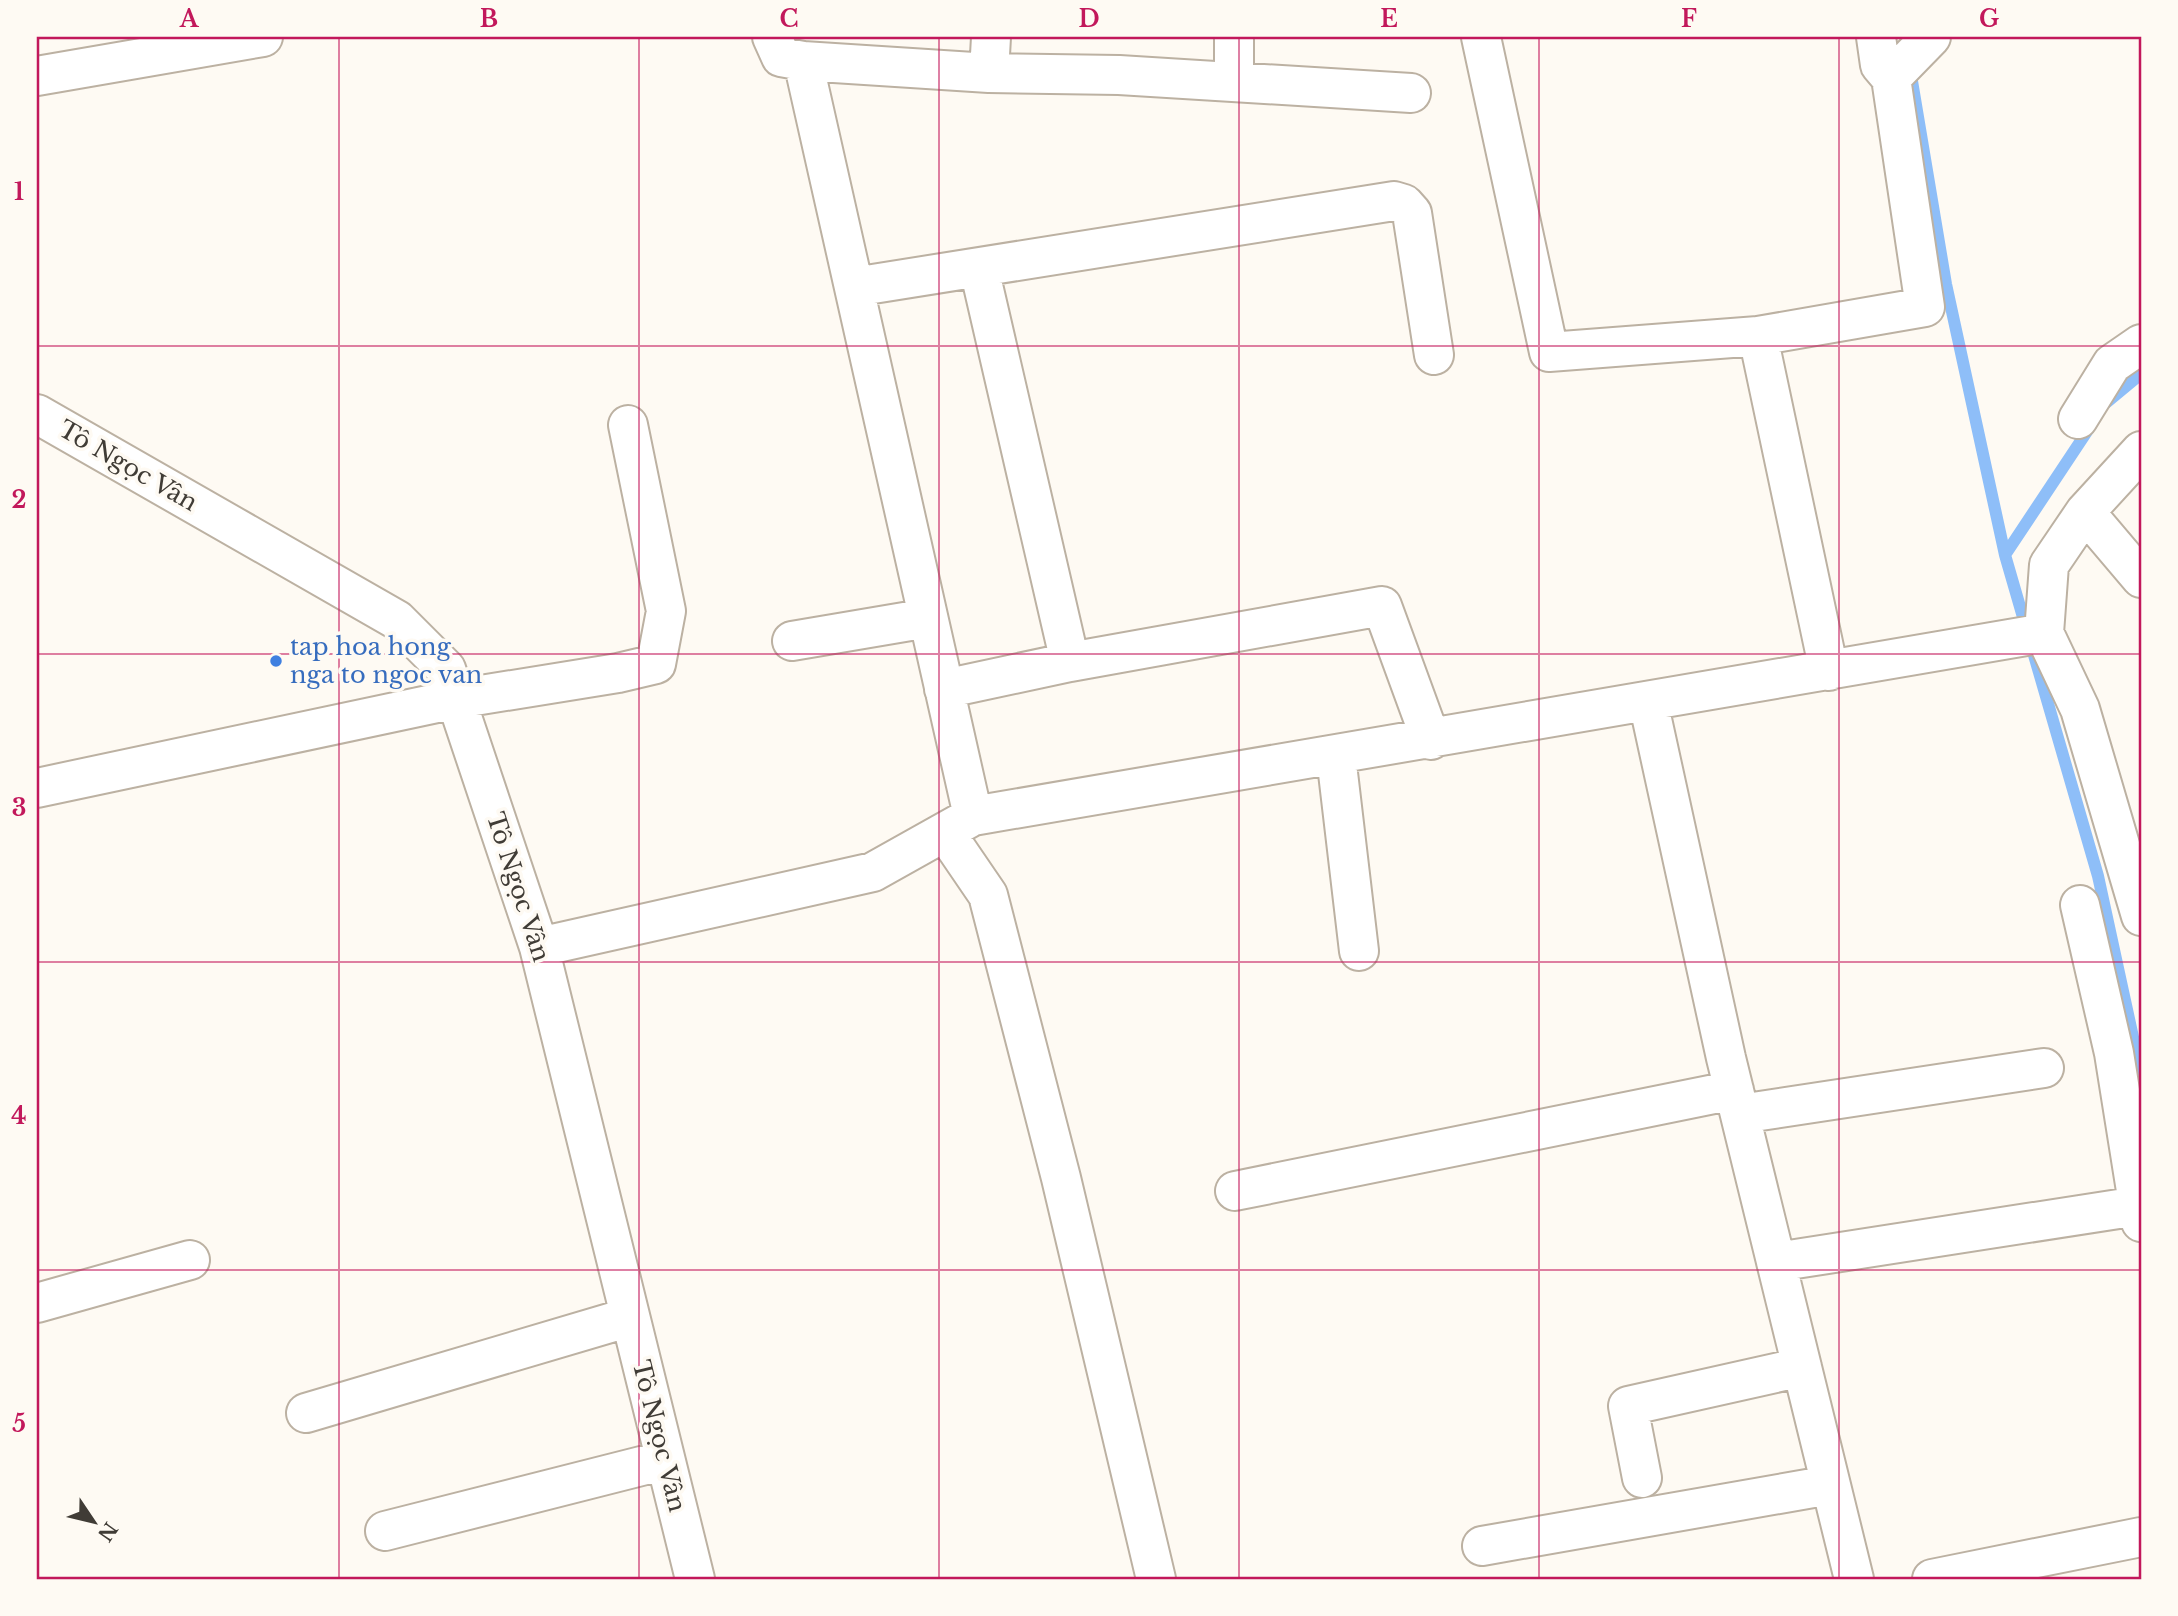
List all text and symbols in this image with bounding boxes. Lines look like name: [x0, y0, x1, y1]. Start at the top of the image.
text: A: [179, 5, 200, 33]
text: B: [480, 5, 498, 33]
text: C: [780, 5, 798, 33]
text: D: [1078, 5, 1100, 33]
text: E: [1380, 5, 1398, 33]
text: F: [1681, 5, 1697, 33]
text: G: [1979, 5, 1999, 33]
text: 1: [14, 178, 24, 206]
street label: Tô Ngọc Vân: [54, 414, 203, 517]
text: 2: [12, 486, 26, 514]
place label: tap hoa hong nga to ngoc van: [290, 632, 482, 689]
marker: tap hoa hong nga to ngoc van: [268, 653, 284, 669]
text: 3: [12, 794, 26, 822]
street label: Tô Ngọc Vân: [481, 809, 556, 965]
text: 4: [11, 1102, 27, 1130]
street label: Tô Ngọc Vân: [627, 1357, 692, 1515]
text: 5: [12, 1410, 26, 1438]
north arrow: [60, 1486, 130, 1556]
text: N: [93, 1518, 122, 1545]

